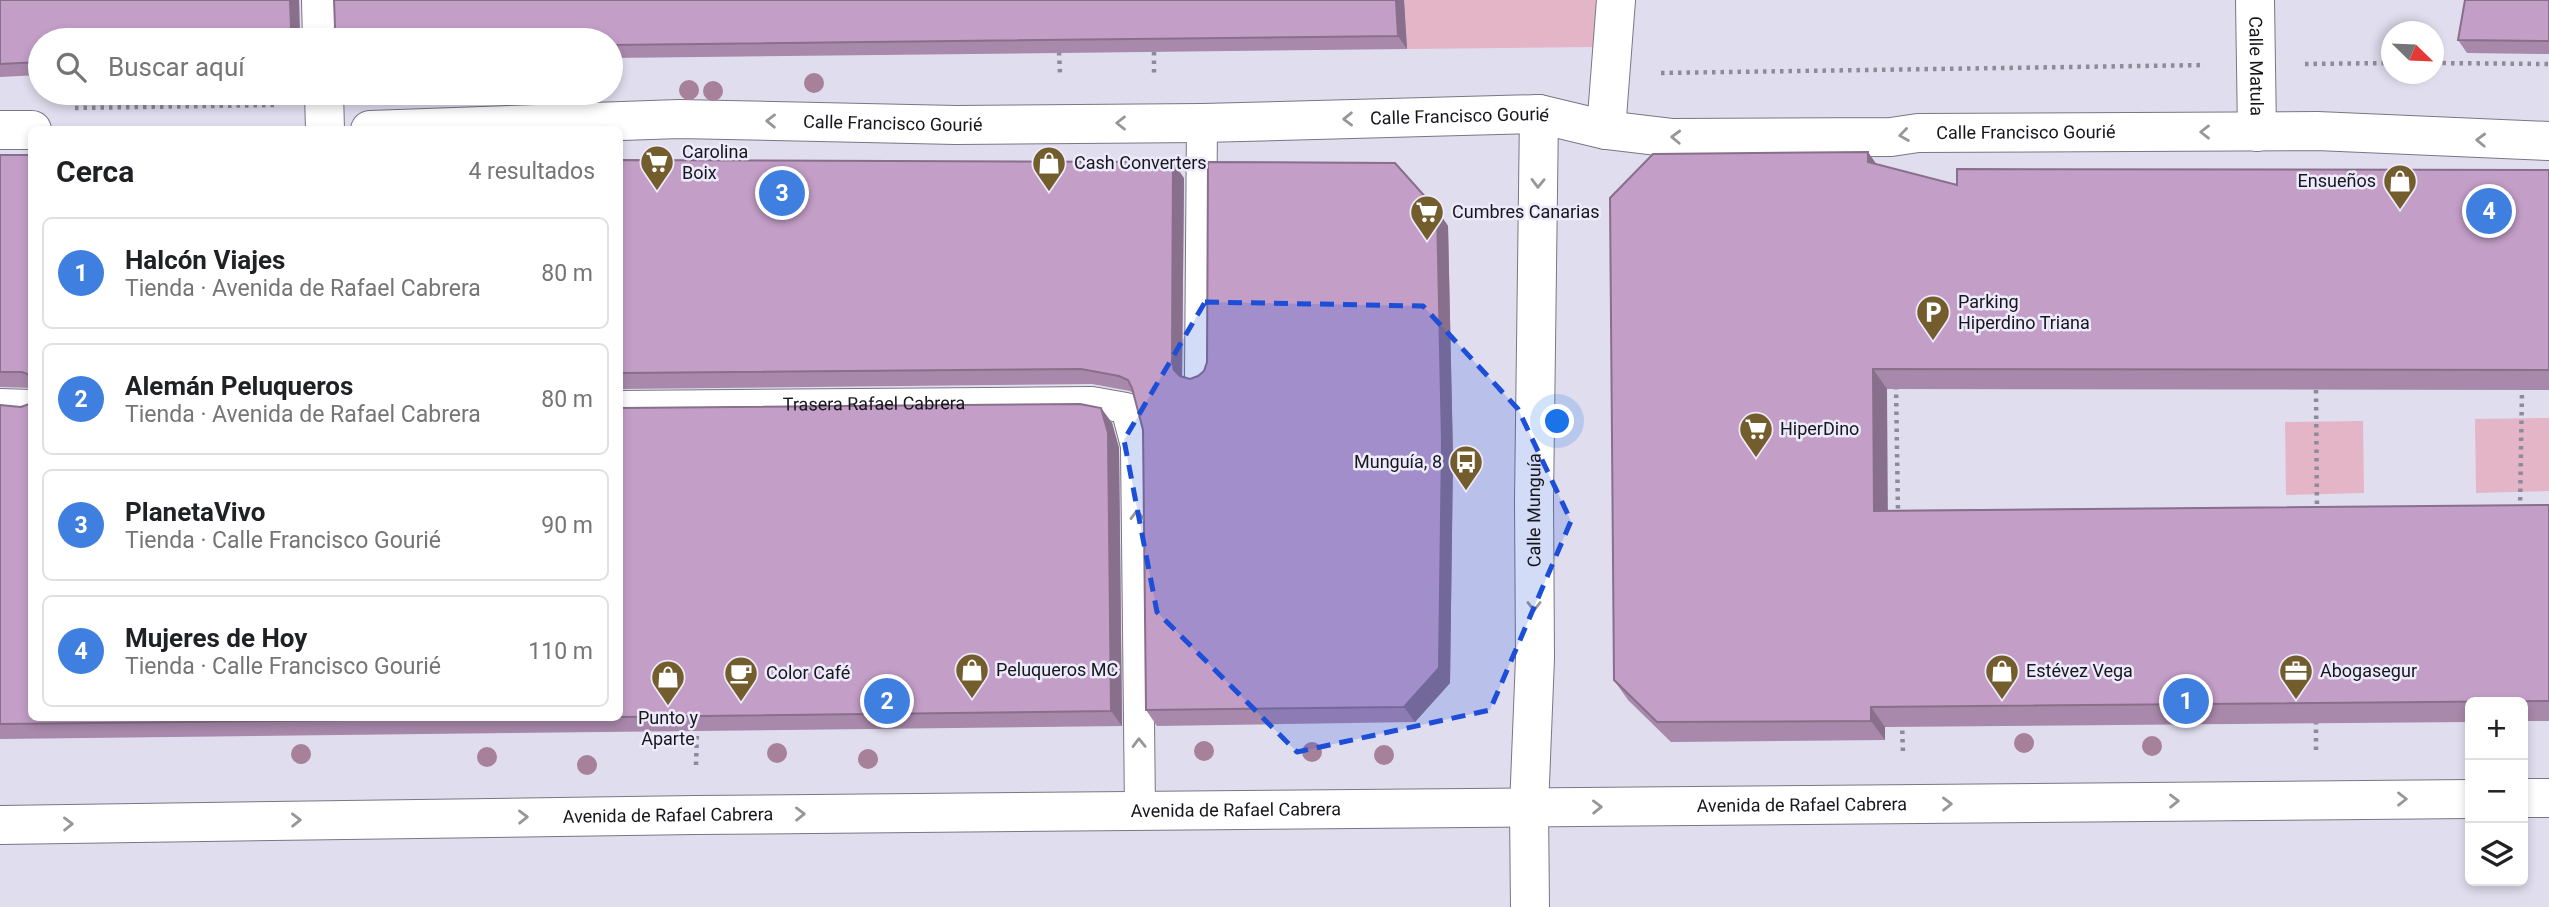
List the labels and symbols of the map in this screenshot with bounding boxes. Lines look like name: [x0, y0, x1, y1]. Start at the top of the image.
street label: Calle Matula: [2245, 16, 2268, 116]
north arrow: [2381, 21, 2444, 84]
street label: Calle Francisco Gourié: [1370, 103, 1552, 129]
street label: Calle Francisco Gourié: [803, 111, 982, 135]
one-way arrow: [1343, 111, 1353, 127]
one-way arrow: [765, 114, 776, 129]
one-way arrow: [1115, 115, 1126, 131]
street label: Calle Francisco Gourié: [1936, 121, 2116, 143]
one-way arrow: [2199, 124, 2209, 140]
one-way arrow: [1898, 127, 1910, 142]
one-way arrow: [1671, 130, 1682, 145]
one-way arrow: [2475, 132, 2486, 147]
place label: Carolina Boix: [682, 141, 748, 183]
supermarket icon: Carolina Boix: [638, 143, 676, 192]
shop icon: Cash Converters: [1030, 144, 1068, 193]
place label: Cash Converters: [1074, 152, 1207, 173]
shop icon: Ensueños: [2381, 162, 2419, 211]
pin: 3: [759, 167, 805, 219]
place label: Ensueños: [2298, 170, 2376, 191]
one-way arrow: [1530, 178, 1546, 188]
pin: 4: [2466, 185, 2512, 237]
supermarket icon: Cumbres Canarias: [1408, 193, 1446, 242]
place label: Cumbres Canarias: [1452, 201, 1600, 222]
place label: Parking Hiperdino Triana: [1958, 291, 2090, 333]
parking icon: Parking Hiperdino Triana: [1914, 293, 1952, 342]
street label: Trasera Rafael Cabrera: [783, 392, 965, 415]
your location: [1540, 404, 1574, 438]
supermarket icon: HiperDino: [1737, 410, 1775, 459]
place label: HiperDino: [1780, 418, 1859, 439]
bus stop icon: Munguía, 8: [1447, 443, 1485, 492]
place label: Munguía, 8: [1354, 451, 1442, 472]
street label: Calle Munguía: [1523, 453, 1545, 567]
one-way arrow: [1129, 510, 1145, 520]
one-way arrow: [1526, 601, 1542, 612]
shop icon: Peluqueros MC: [953, 651, 991, 700]
shop icon: Estévez Vega: [1983, 652, 2021, 701]
office icon: Abogasegur: [2277, 652, 2315, 701]
cafe icon: Color Café: [722, 654, 760, 703]
shop icon: Punto y Aparte: [649, 658, 687, 707]
place label: Peluqueros MC: [996, 659, 1118, 680]
place label: Estévez Vega: [2026, 660, 2133, 681]
place label: Abogasegur: [2320, 660, 2417, 681]
place label: Color Café: [766, 662, 850, 683]
pin: 2: [864, 675, 910, 727]
pin: 1: [2163, 675, 2209, 727]
place label: Punto y Aparte: [638, 707, 699, 749]
one-way arrow: [1132, 737, 1147, 748]
one-way arrow: [2397, 791, 2408, 807]
street label: Avenida de Rafael Cabrera: [1697, 793, 1907, 816]
one-way arrow: [2170, 793, 2180, 809]
one-way arrow: [1942, 796, 1953, 811]
street label: Avenida de Rafael Cabrera: [1131, 798, 1341, 821]
one-way arrow: [1592, 799, 1603, 815]
street label: Avenida de Rafael Cabrera: [563, 803, 773, 827]
one-way arrow: [795, 806, 805, 822]
one-way arrow: [518, 809, 529, 825]
one-way arrow: [291, 812, 301, 828]
one-way arrow: [63, 816, 74, 832]

